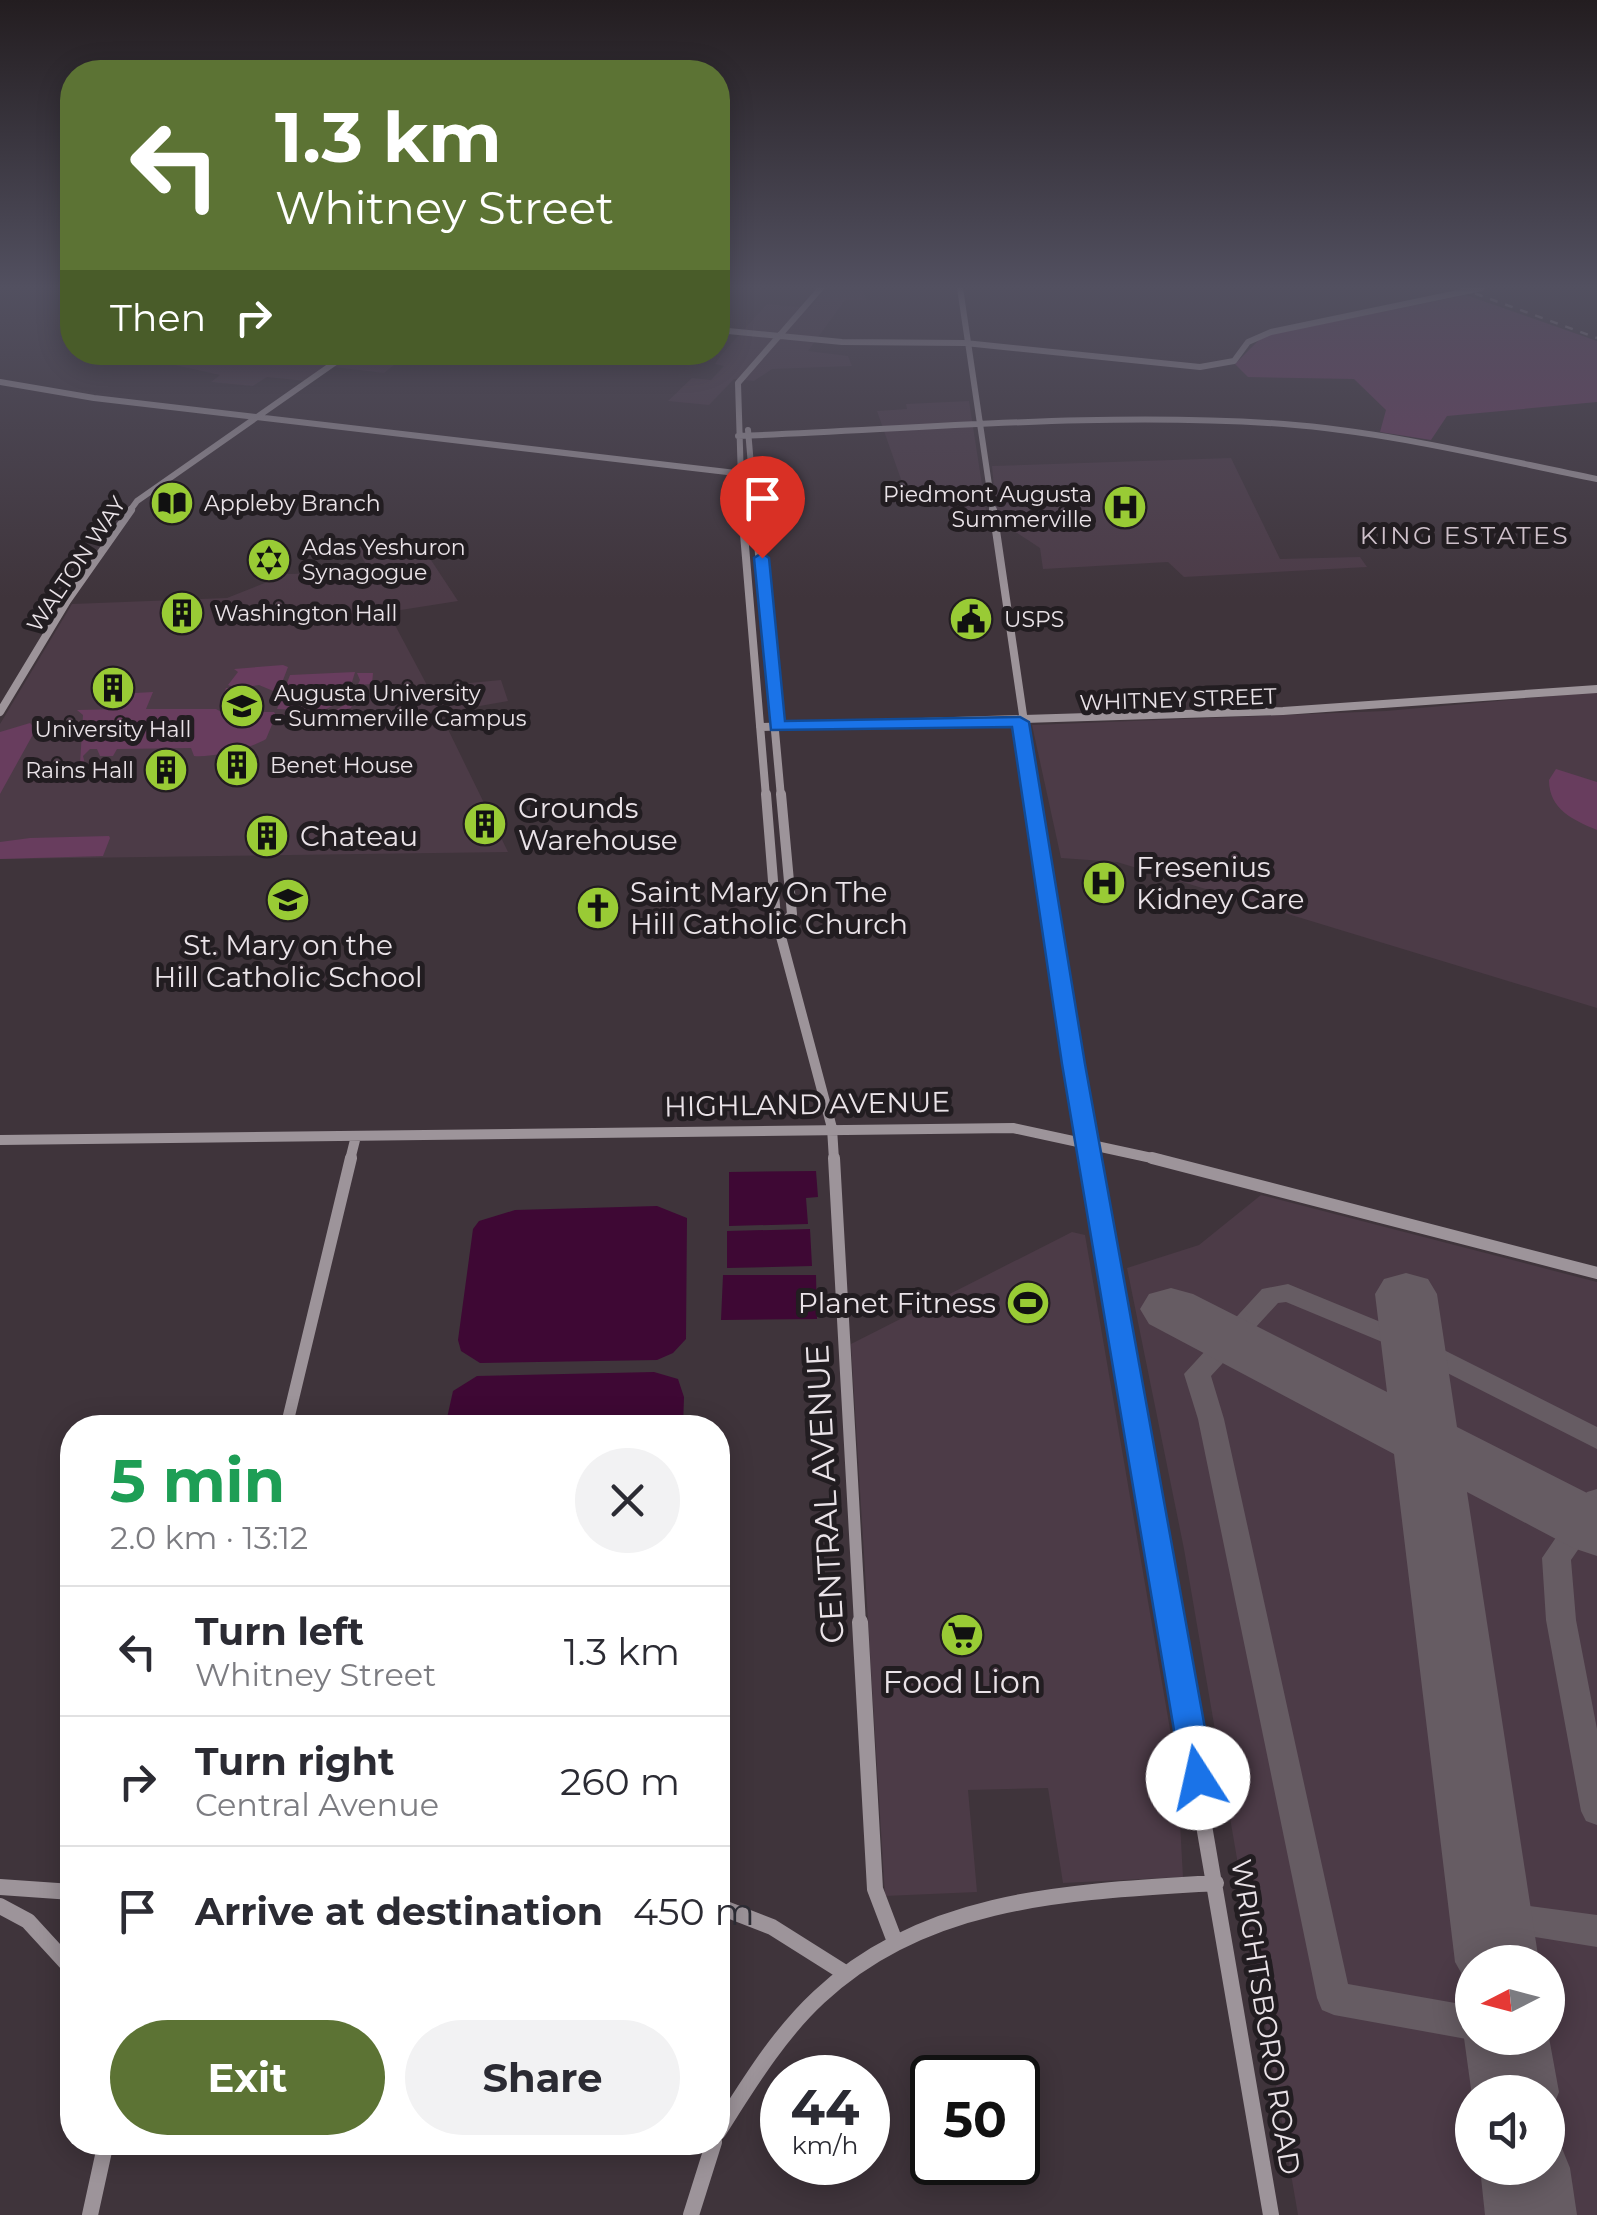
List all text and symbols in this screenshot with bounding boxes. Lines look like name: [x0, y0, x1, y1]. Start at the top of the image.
text: 1.3 km: [275, 94, 502, 180]
icon: left: [110, 100, 240, 230]
text: Whitney Street: [275, 180, 614, 235]
icon: right: [226, 290, 281, 345]
text: Then: [110, 294, 206, 341]
pin: [720, 456, 805, 559]
icon: arrive: [735, 471, 790, 526]
library icon: Appleby Branch: [149, 480, 195, 526]
place label: Piedmont Augusta Summerville: [883, 481, 1092, 533]
hospital icon: Piedmont Augusta Summerville: [1102, 484, 1148, 530]
place label: Appleby Branch: [204, 490, 381, 517]
street label: WALTON WAY: [21, 491, 132, 637]
district label: KING ESTATES: [1360, 520, 1570, 550]
place label: Adas Yeshuron Synagogue: [302, 534, 466, 586]
synagogue icon: Adas Yeshuron Synagogue: [246, 537, 292, 583]
building icon: Washington Hall: [159, 590, 205, 636]
public building icon: USPS: [948, 596, 994, 642]
place label: Washington Hall: [214, 600, 397, 627]
place label: USPS: [1004, 606, 1064, 633]
building icon: University Hall: [90, 665, 136, 711]
place label: Augusta University - Summerville Campus: [274, 680, 527, 732]
school or university icon: Augusta University - Summerville Campus: [219, 683, 265, 729]
street label: WHITNEY STREET: [1079, 683, 1277, 716]
place label: University Hall: [35, 716, 191, 743]
building icon: Benet House: [214, 742, 260, 788]
building icon: Rains Hall: [143, 747, 189, 793]
place label: Benet House: [270, 752, 413, 779]
place label: Rains Hall: [25, 757, 134, 784]
place label: Grounds Warehouse: [518, 791, 678, 857]
building icon: Grounds Warehouse: [462, 801, 508, 847]
building icon: Chateau: [244, 813, 290, 859]
place label: Chateau: [300, 819, 418, 853]
place label: Fresenius Kidney Care: [1136, 850, 1305, 916]
hospital icon: Fresenius Kidney Care: [1081, 860, 1127, 906]
place label: Saint Mary On The Hill Catholic Church: [630, 875, 908, 941]
school or university icon: St. Mary on the Hill Catholic School: [265, 877, 311, 923]
church icon: Saint Mary On The Hill Catholic Church: [575, 885, 621, 931]
place label: St. Mary on the Hill Catholic School: [153, 928, 423, 994]
street label: HIGHLAND AVENUE: [664, 1085, 950, 1123]
sports icon: Planet Fitness: [1005, 1280, 1051, 1326]
place label: Planet Fitness: [798, 1286, 996, 1320]
street label: CENTRAL AVENUE: [797, 1343, 852, 1645]
text: 5 min: [110, 1444, 285, 1517]
button: close: [575, 1448, 680, 1553]
text: 2.0 km · 13:12: [110, 1518, 308, 1557]
text: Turn left: [195, 1608, 364, 1655]
supermarket icon: Food Lion: [939, 1612, 985, 1658]
icon: left: [110, 1624, 165, 1679]
text: 1.3 km: [564, 1628, 680, 1675]
text: Whitney Street: [195, 1655, 436, 1694]
place label: Food Lion: [882, 1662, 1042, 1701]
position arrow: [1146, 1726, 1250, 1830]
text: Turn right: [195, 1738, 394, 1785]
icon: right: [110, 1754, 165, 1809]
text: 260 m: [560, 1758, 680, 1805]
text: Central Avenue: [195, 1785, 439, 1824]
street label: WRIGHTSBORO ROAD: [1224, 1857, 1308, 2177]
icon: arrive: [110, 1884, 165, 1939]
text: Arrive at destination: [195, 1888, 603, 1935]
text: 450 m: [633, 1888, 755, 1935]
north arrow: [1455, 1945, 1565, 2055]
map controls: [1455, 1945, 1565, 2185]
button: Exit: [110, 2020, 385, 2135]
button: Share: [405, 2020, 680, 2135]
speed limit sign: 50: [910, 2055, 1040, 2185]
button: sound: [1455, 2075, 1565, 2185]
text: 44: [791, 2077, 859, 2138]
text: km/h: [792, 2130, 858, 2160]

